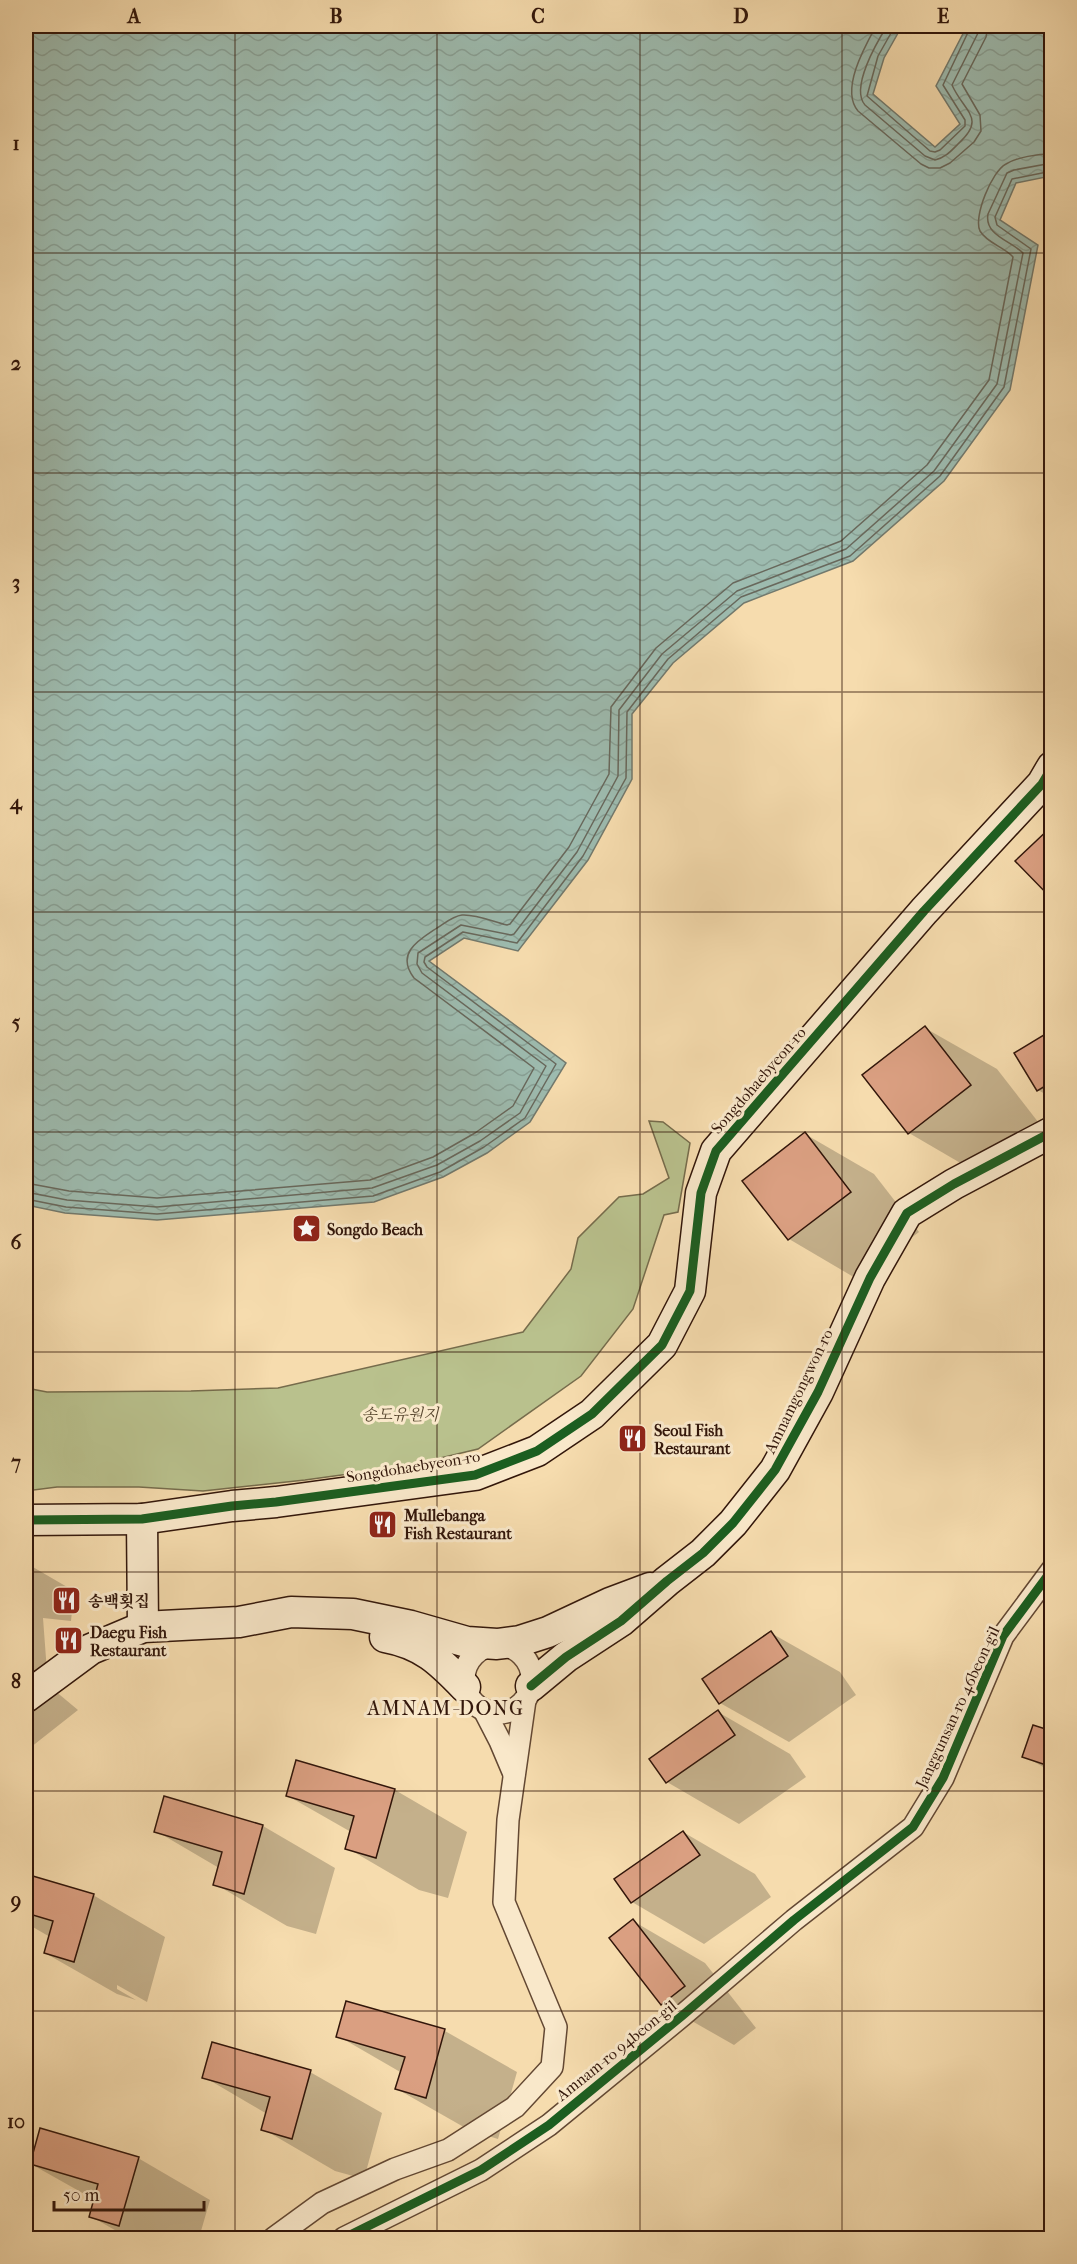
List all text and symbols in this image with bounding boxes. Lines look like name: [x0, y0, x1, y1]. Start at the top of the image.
text: A: [126, 5, 142, 28]
text: B: [329, 5, 343, 28]
text: C: [531, 5, 545, 28]
text: D: [733, 5, 749, 28]
text: E: [937, 5, 949, 28]
text: 1: [12, 132, 20, 155]
text: 2: [11, 352, 21, 375]
text: 3: [12, 571, 20, 594]
text: 4: [9, 791, 23, 815]
text: 5: [12, 1011, 21, 1034]
street label: Songdohaebyeon-ro: [707, 1023, 810, 1138]
place icon: Songdo Beach: [290, 1213, 322, 1245]
place label: Songdo Beach: [327, 1220, 424, 1240]
text: 6: [11, 1231, 23, 1254]
street label: Amnamgongwon-ro: [760, 1326, 837, 1457]
park label: 송도유원지: [361, 1405, 440, 1424]
place label: Seoul Fish Restaurant: [654, 1421, 731, 1458]
restaurant icon: Seoul Fish Restaurant: [617, 1423, 649, 1455]
street label: Songdohaebyeon-ro: [345, 1447, 481, 1486]
text: 7: [10, 1451, 21, 1474]
place label: Mullebanga Fish Restaurant: [403, 1506, 512, 1543]
restaurant icon: Mullebanga Fish Restaurant: [367, 1508, 399, 1540]
restaurant icon: 송백횟집: [51, 1585, 83, 1617]
place label: 송백횟집: [88, 1592, 150, 1611]
place label: Daegu Fish Restaurant: [90, 1623, 168, 1660]
street label: Janggunsan-ro 46beon-gil: [911, 1623, 1004, 1793]
restaurant icon: Daegu Fish Restaurant: [53, 1625, 85, 1657]
text: 8: [11, 1670, 21, 1693]
district label: AMNAM-DONG: [366, 1697, 525, 1720]
text: 9: [10, 1890, 21, 1913]
street label: Amnam-ro 94beon-gil: [552, 1996, 681, 2105]
text: 10: [7, 2110, 25, 2133]
scale bar: [54, 2174, 204, 2212]
text: 50 m: [63, 2185, 100, 2206]

